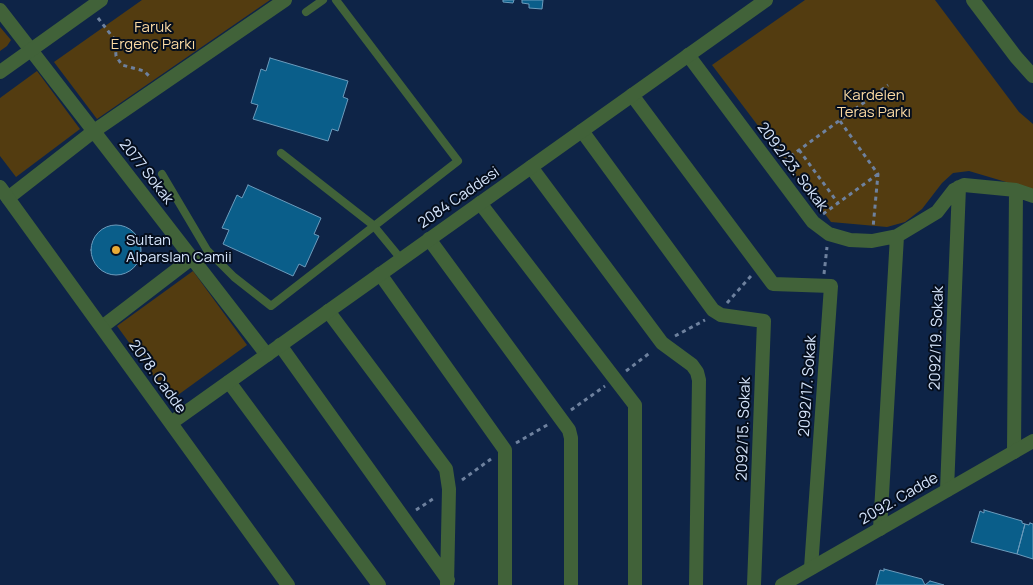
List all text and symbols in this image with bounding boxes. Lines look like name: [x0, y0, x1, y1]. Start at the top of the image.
park label: Faruk Ergenç Parkı: [111, 19, 195, 54]
park label: Kardelen Teras Parkı: [837, 87, 911, 122]
street label: 2092/23. Sokak: [753, 119, 831, 215]
street label: 2077 Sokak: [115, 136, 177, 208]
street label: 2084 Caddesi: [415, 163, 503, 233]
place label: Sultan Alparslan Camii: [126, 232, 232, 267]
marker: Sultan Alparslan Camii: [110, 244, 122, 256]
street label: 2092/19. Sokak: [926, 286, 948, 390]
street label: 2092/17. Sokak: [795, 335, 821, 437]
street label: 2078. Cadde: [124, 337, 190, 417]
street label: 2092/15. Sokak: [733, 377, 755, 481]
street label: 2092. Cadde: [856, 469, 942, 529]

